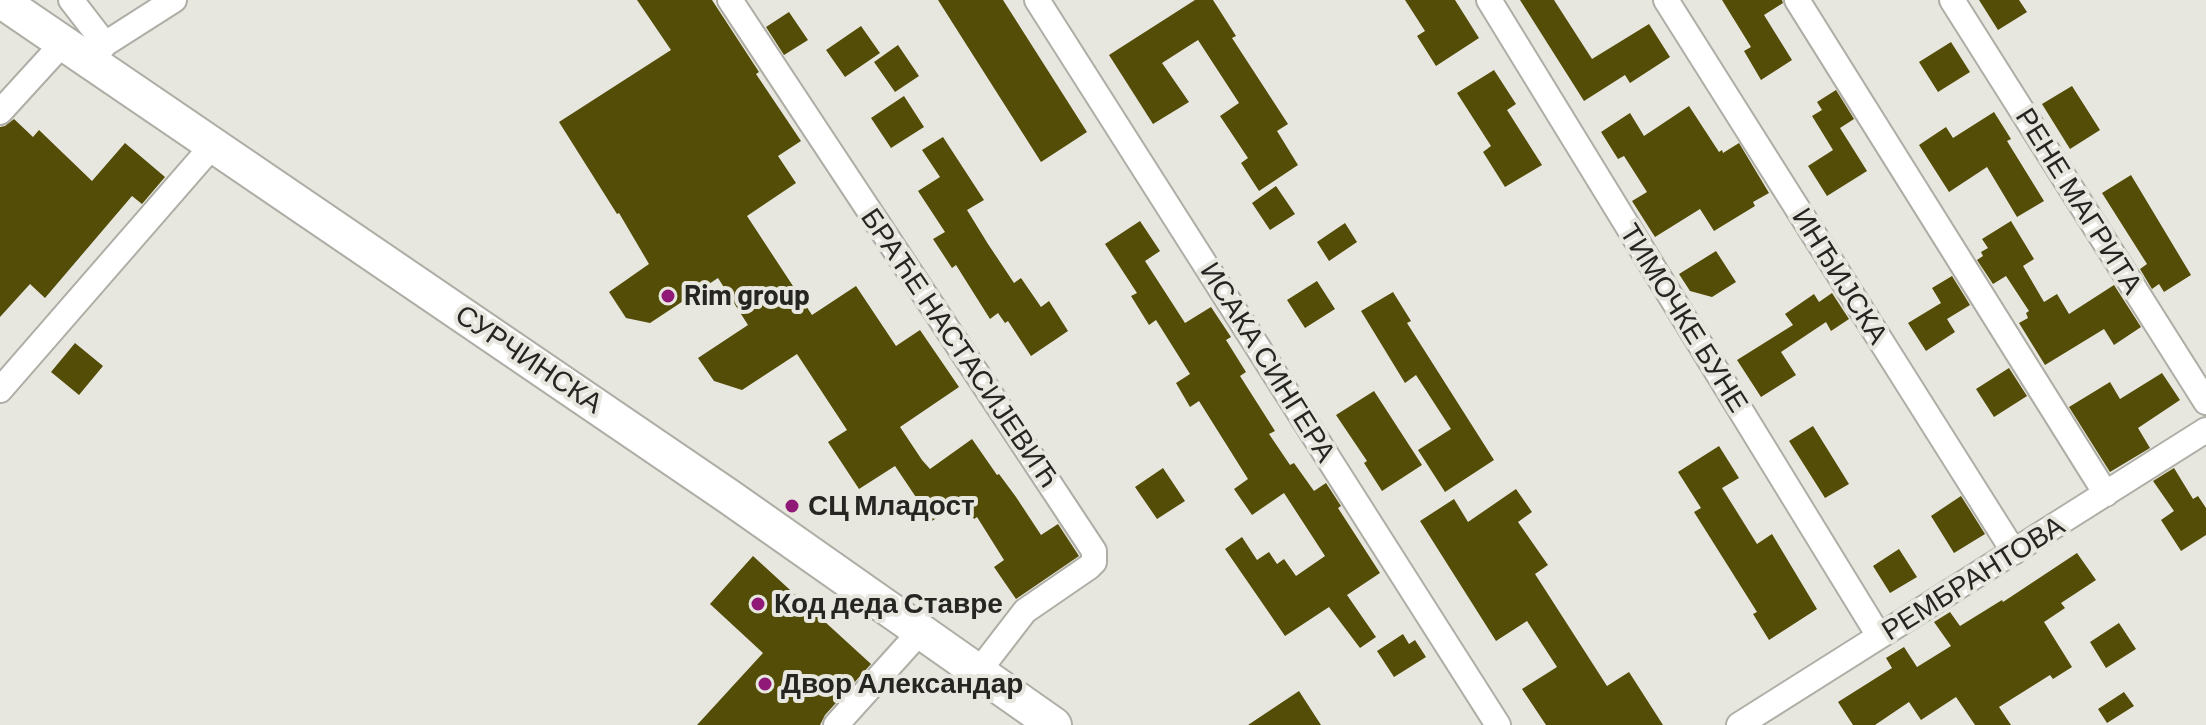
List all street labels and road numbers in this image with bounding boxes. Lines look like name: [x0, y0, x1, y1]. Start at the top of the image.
street label: РЕНЕ МАГРИТА: [2008, 102, 2150, 300]
street label: БРАЋЕ НАСТАСИЈЕВИЋ: [854, 202, 1066, 494]
street label: ИНЂИЈСКА: [1785, 202, 1895, 350]
street label: ТИМОЧКЕ БУНЕ: [1613, 218, 1755, 418]
street label: ИСАКА СИНГЕРА: [1193, 256, 1343, 468]
street label: СУРЧИНСКА: [449, 298, 609, 420]
street label: РЕМБРАНТОВА: [1876, 508, 2070, 648]

